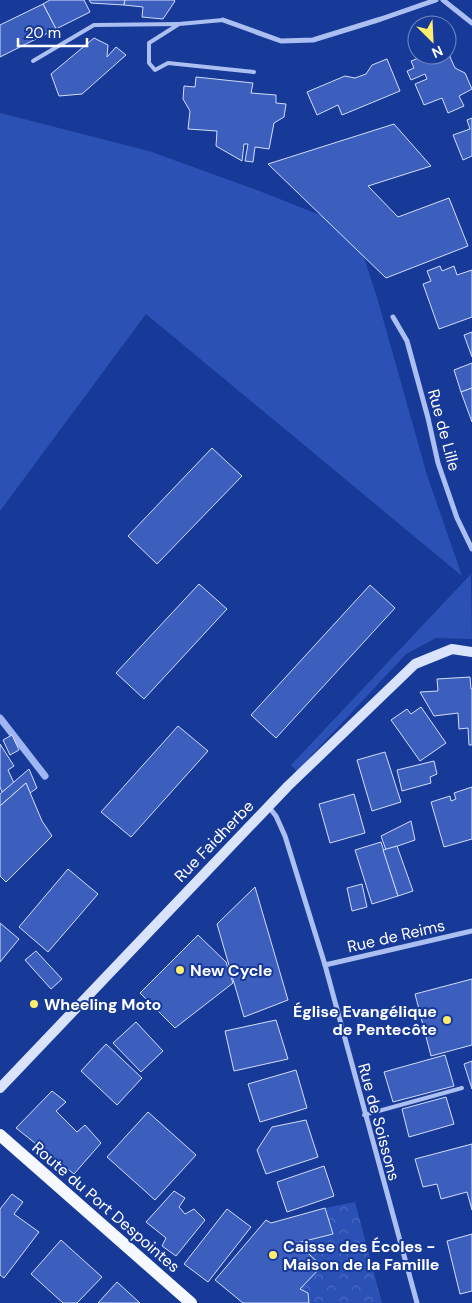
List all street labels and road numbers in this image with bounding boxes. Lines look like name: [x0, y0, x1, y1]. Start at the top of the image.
street label: Rue de Lille: [423, 387, 465, 473]
street label: Rue Faidherbe: [170, 796, 258, 886]
street label: Rue de Reims: [345, 915, 447, 957]
street label: Rue de Soissons: [353, 1061, 405, 1183]
street label: Route du Port Despointes: [28, 1137, 184, 1277]

